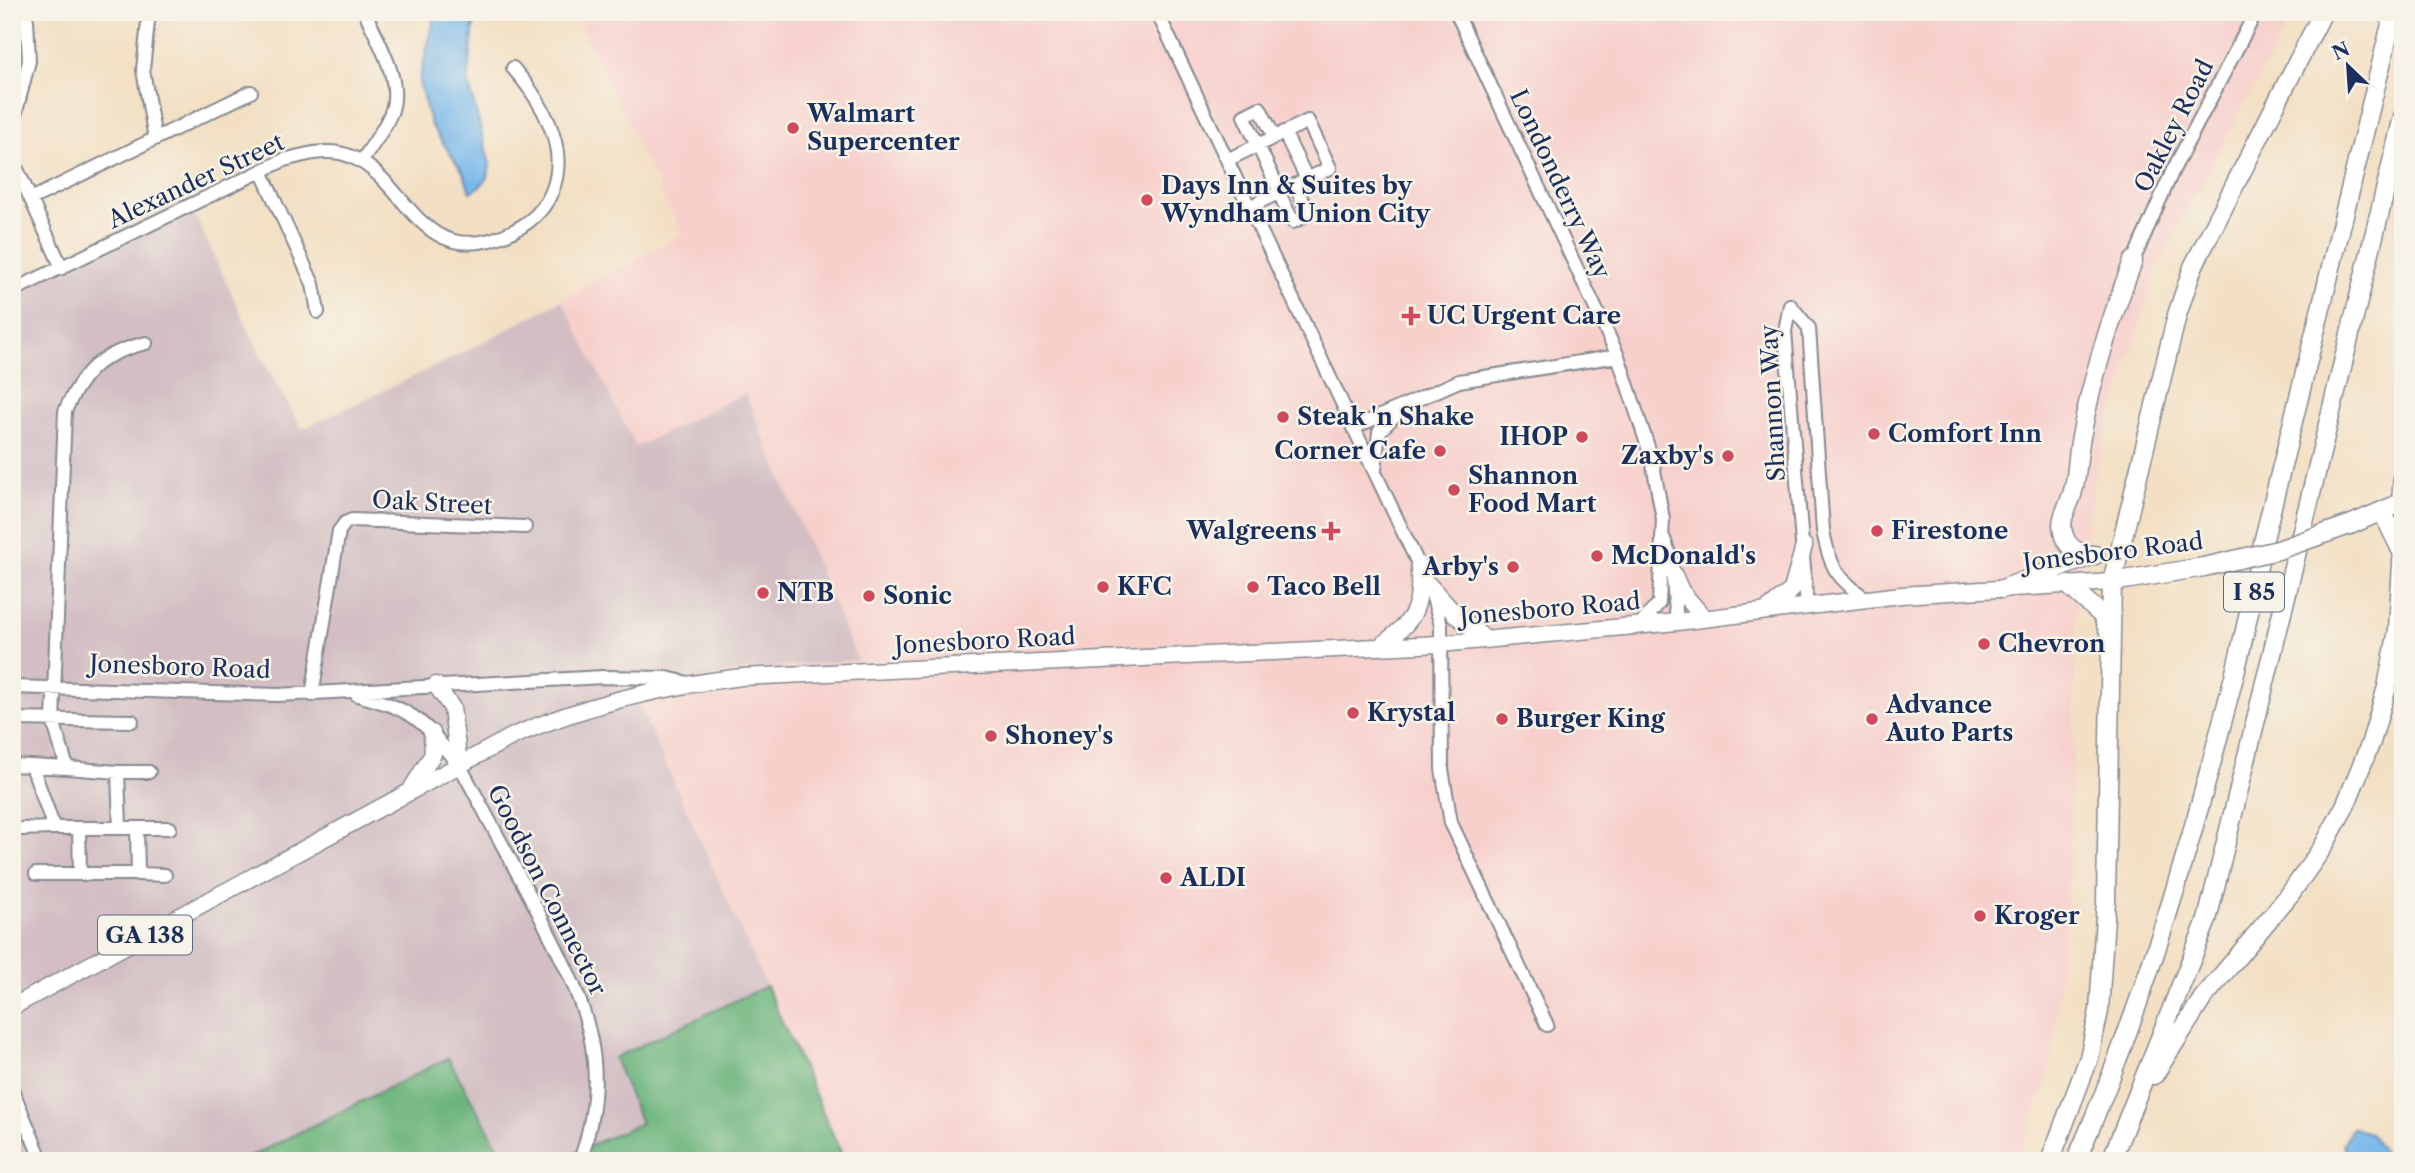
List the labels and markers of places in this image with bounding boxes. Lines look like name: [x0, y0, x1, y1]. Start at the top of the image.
place label: Walmart Supercenter: [806, 99, 960, 156]
marker: Walmart Supercenter: [785, 120, 801, 136]
place label: Days Inn & Suites by Wyndham Union City: [1160, 171, 1431, 228]
marker: Days Inn & Suites by Wyndham Union City: [1139, 192, 1155, 208]
place label: UC Urgent Care: [1427, 301, 1621, 330]
marker: UC Urgent Care: [1401, 306, 1421, 326]
place label: Steak 'n Shake: [1297, 402, 1474, 431]
marker: Steak 'n Shake: [1275, 409, 1291, 425]
place label: Comfort Inn: [1888, 419, 2042, 448]
place label: IHOP: [1499, 422, 1568, 451]
marker: Comfort Inn: [1866, 426, 1882, 442]
marker: IHOP: [1574, 429, 1590, 445]
place label: Corner Cafe: [1274, 436, 1426, 465]
place label: Zaxby's: [1621, 441, 1714, 470]
marker: Corner Cafe: [1432, 443, 1448, 459]
marker: Zaxby's: [1720, 448, 1736, 464]
place label: Shannon Food Mart: [1468, 461, 1597, 518]
marker: Shannon Food Mart: [1446, 482, 1462, 498]
place label: Walgreens: [1185, 516, 1317, 545]
place label: Firestone: [1891, 516, 2008, 545]
marker: Walgreens: [1323, 523, 1339, 539]
marker: Firestone: [1869, 523, 1885, 539]
place label: McDonald's: [1611, 541, 1756, 570]
marker: McDonald's: [1589, 548, 1605, 564]
place label: Arby's: [1422, 552, 1499, 581]
marker: Arby's: [1505, 559, 1521, 575]
place label: KFC: [1117, 572, 1172, 601]
place label: Taco Bell: [1267, 572, 1381, 601]
place label: NTB: [777, 578, 834, 607]
marker: KFC: [1095, 579, 1111, 595]
marker: Taco Bell: [1245, 579, 1261, 595]
place label: Sonic: [883, 581, 952, 610]
marker: NTB: [755, 585, 771, 601]
marker: Sonic: [861, 588, 877, 604]
place label: Chevron: [1998, 629, 2106, 658]
marker: Chevron: [1976, 636, 1992, 652]
place label: Advance Auto Parts: [1885, 690, 2013, 747]
place label: Krystal: [1367, 698, 1455, 727]
place label: Burger King: [1516, 704, 1666, 733]
marker: Krystal: [1345, 705, 1361, 721]
marker: Burger King: [1494, 711, 1510, 727]
marker: Advance Auto Parts: [1864, 711, 1880, 727]
place label: Shoney's: [1005, 721, 1113, 750]
marker: Shoney's: [983, 728, 999, 744]
place label: ALDI: [1179, 863, 1246, 892]
marker: ALDI: [1158, 870, 1174, 886]
place label: Kroger: [1994, 901, 2080, 930]
marker: Kroger: [1972, 908, 1988, 924]

